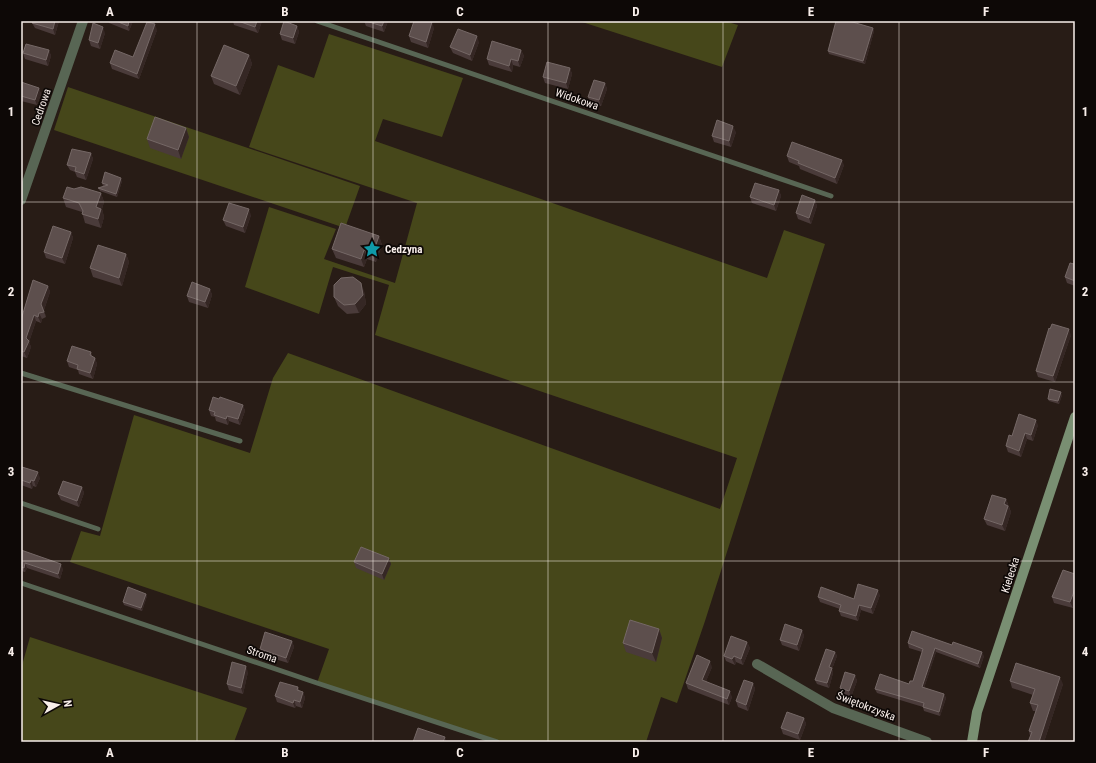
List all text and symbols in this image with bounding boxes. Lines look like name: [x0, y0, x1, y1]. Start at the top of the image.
text: A: [106, 4, 114, 19]
text: B: [281, 4, 289, 19]
text: C: [456, 4, 464, 19]
text: D: [632, 4, 640, 19]
text: E: [808, 4, 815, 19]
text: F: [983, 4, 989, 19]
street label: Widokowa: [554, 86, 600, 113]
street label: Cedrowa: [29, 87, 54, 127]
text: 1: [8, 104, 14, 119]
text: 1: [1082, 104, 1088, 119]
place icon: Cedzyna: [362, 239, 382, 259]
place label: Cedzyna: [385, 243, 422, 256]
text: 2: [8, 284, 15, 299]
text: 2: [1082, 284, 1089, 299]
text: 3: [8, 464, 14, 479]
text: 3: [1082, 464, 1088, 479]
street label: Kielecka: [999, 556, 1022, 595]
street label: Stroma: [245, 643, 279, 666]
text: 4: [8, 644, 15, 659]
text: 4: [1082, 644, 1089, 659]
north arrow: [38, 685, 78, 725]
street label: Świętokrzyska: [834, 689, 897, 724]
text: N: [61, 699, 74, 708]
text: A: [106, 745, 114, 760]
text: B: [281, 745, 289, 760]
text: C: [456, 745, 464, 760]
text: D: [632, 745, 640, 760]
text: E: [808, 745, 815, 760]
text: F: [983, 745, 989, 760]

